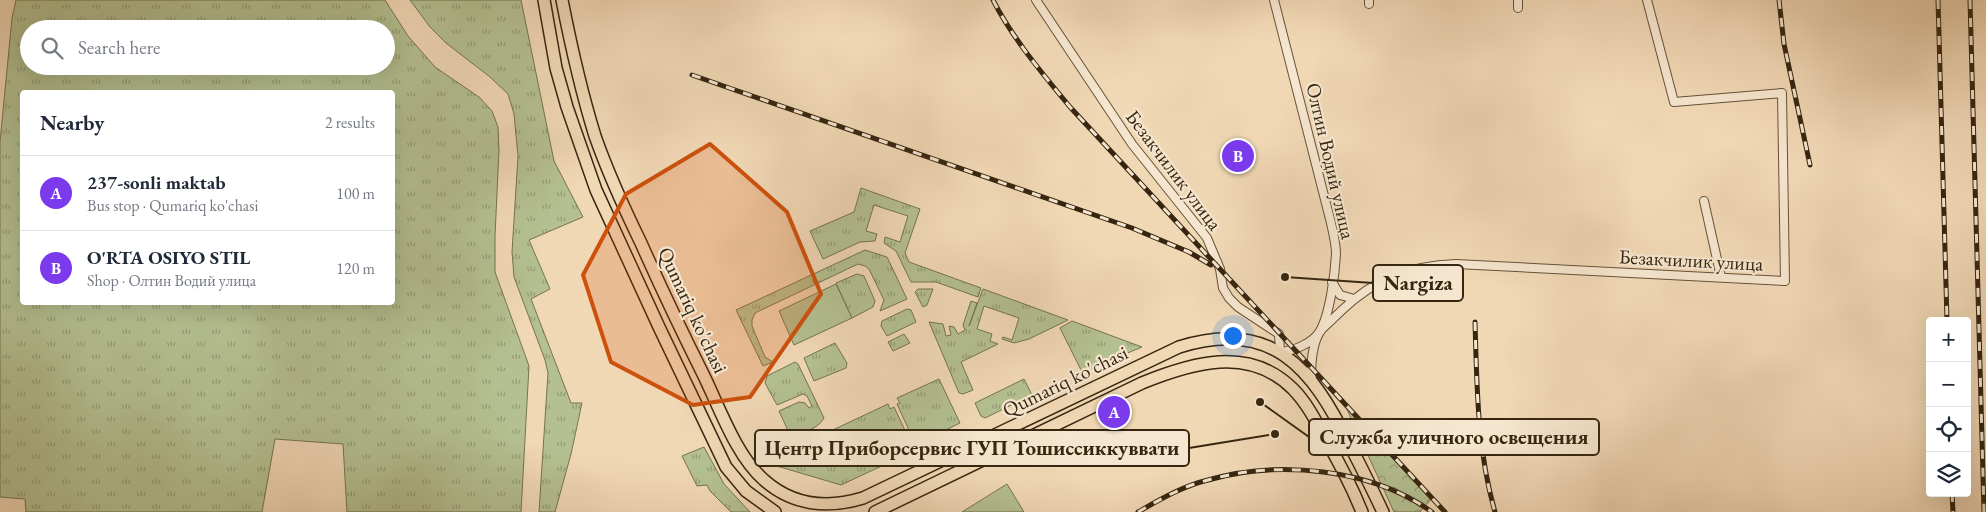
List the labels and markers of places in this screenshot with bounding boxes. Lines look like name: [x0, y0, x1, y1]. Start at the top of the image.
pin: B: [1222, 137, 1254, 175]
callout: Nargiza: [1373, 265, 1463, 301]
pin: A: [1098, 393, 1130, 431]
callout: Служба уличного освещения: [1309, 419, 1599, 455]
callout: Центр Приборсервис ГУП Тошиссиккуввати: [755, 430, 1189, 466]

